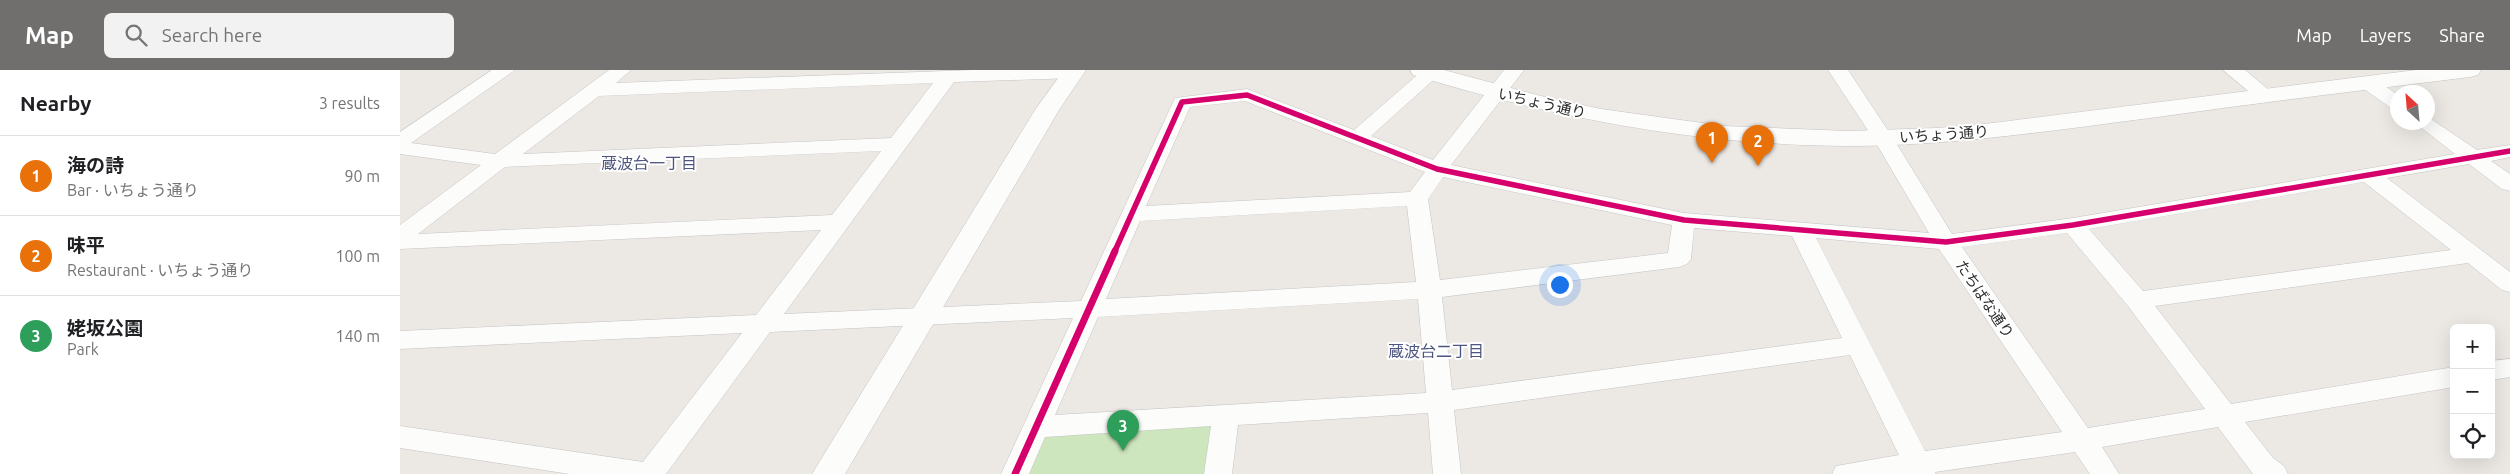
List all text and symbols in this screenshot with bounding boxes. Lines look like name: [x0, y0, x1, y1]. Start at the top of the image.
search box: [104, 13, 454, 58]
icon: search: [122, 21, 150, 49]
text: Map: [25, 22, 74, 49]
text: Search here: [162, 24, 262, 46]
text: Map: [2296, 25, 2332, 45]
text: Layers: [2360, 25, 2411, 45]
text: Share: [2439, 25, 2485, 45]
street label: いちょう通り: [1496, 85, 1588, 121]
north arrow: [2390, 85, 2435, 130]
text: Nearby: [20, 91, 91, 115]
text: 3 results: [319, 94, 380, 112]
pin: 1: [1696, 122, 1728, 163]
street label: いちょう通り: [1899, 122, 1989, 146]
pin: 2: [1742, 125, 1774, 166]
text: 海の詩: [67, 154, 124, 176]
district label: 蔵波台一丁目: [601, 154, 697, 172]
text: 1: [31, 167, 41, 185]
text: 90 m: [344, 167, 380, 185]
text: Bar · いちょう通り: [67, 181, 199, 199]
text: 味平: [67, 234, 105, 256]
text: 2: [31, 247, 41, 265]
text: 100 m: [335, 247, 380, 265]
street label: たちばな通り: [1953, 257, 2017, 341]
text: Restaurant · いちょう通り: [67, 261, 253, 279]
your location: [1547, 272, 1573, 298]
text: 姥坂公園: [67, 317, 143, 339]
map controls: [2450, 324, 2495, 459]
button: +: [2450, 324, 2495, 369]
text: 3: [31, 327, 41, 345]
text: 140 m: [335, 327, 380, 345]
text: Park: [67, 340, 99, 358]
district label: 蔵波台二丁目: [1388, 342, 1484, 360]
button: −: [2450, 369, 2495, 414]
pin: 3: [1107, 410, 1139, 451]
button: locate: [2450, 414, 2495, 459]

